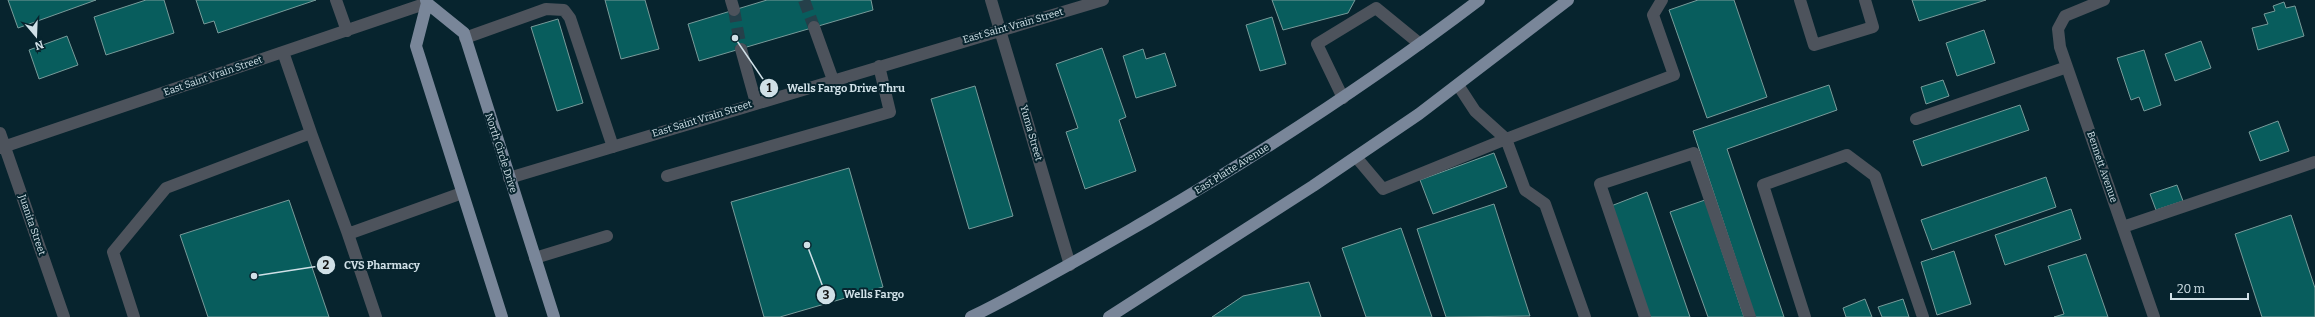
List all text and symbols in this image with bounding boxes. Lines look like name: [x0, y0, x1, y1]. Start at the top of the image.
street label: East Saint Vrain Street: [962, 6, 1065, 46]
north arrow: [16, 16, 56, 56]
text: N: [32, 37, 45, 53]
street label: East Saint Vrain Street: [162, 53, 264, 99]
callout: Wells Fargo Drive Thru: [759, 76, 913, 99]
text: 1: [766, 81, 772, 95]
text: Wells Fargo Drive Thru: [787, 82, 905, 95]
street label: East Saint Vrain Street: [651, 98, 754, 140]
street label: Yuma Street: [1017, 104, 1045, 163]
street label: North Circle Drive: [482, 112, 520, 194]
street label: Bennett Avenue: [2084, 130, 2120, 204]
street label: East Platte Avenue: [1192, 141, 1272, 197]
street label: Juanita Street: [16, 192, 48, 257]
callout: CVS Pharmacy: [316, 254, 428, 277]
text: 2: [323, 258, 330, 272]
text: CVS Pharmacy: [344, 259, 421, 272]
scale bar: [2171, 275, 2248, 301]
text: 20 m: [2177, 282, 2206, 296]
callout: Wells Fargo: [816, 283, 912, 306]
text: 3: [823, 288, 830, 302]
text: Wells Fargo: [844, 288, 904, 301]

